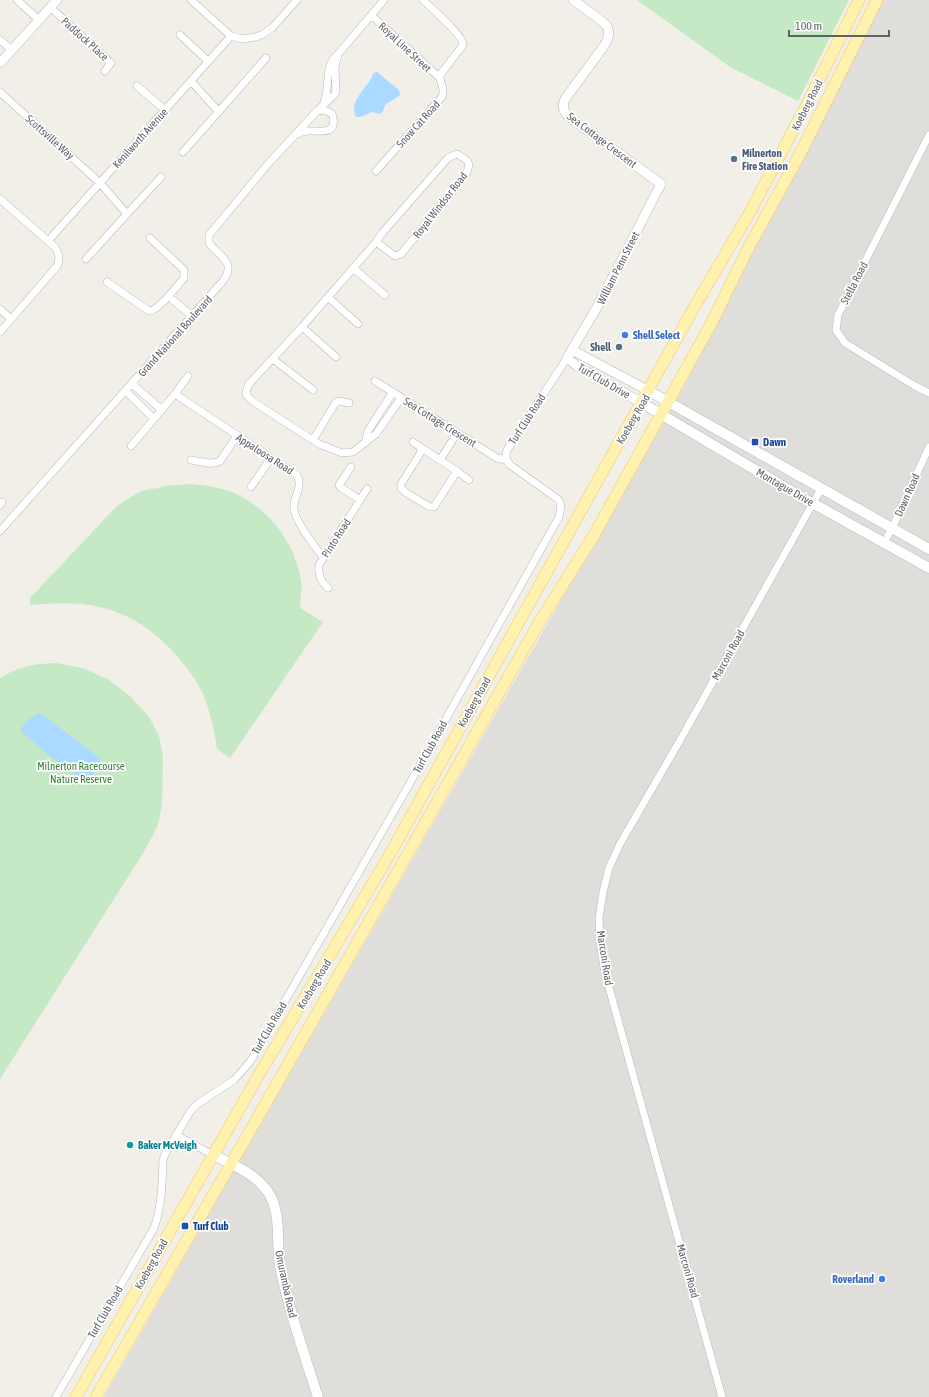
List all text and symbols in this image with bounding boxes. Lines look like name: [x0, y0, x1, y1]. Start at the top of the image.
scale bar: [789, 12, 889, 38]
street label: Paddock Place: [59, 15, 111, 63]
text: 100 m: [795, 19, 822, 33]
street label: Royal Line Street: [376, 20, 434, 74]
street label: Koeberg Road: [789, 77, 825, 133]
street label: Snow Cat Road: [394, 98, 442, 150]
street label: Kenilworth Avenue: [110, 106, 170, 170]
street label: Sea Cottage Crescent: [565, 110, 639, 170]
street label: Scottsville Way: [23, 112, 77, 162]
place label: Milnerton Fire Station: [742, 147, 788, 172]
marker: Milnerton Fire Station: [729, 154, 739, 164]
street label: Royal Windsor Road: [411, 170, 469, 240]
street label: William Penn Street: [594, 230, 642, 306]
street label: Stella Road: [838, 260, 870, 306]
street label: Grand National Boulevard: [135, 293, 215, 379]
place label: Shell Select: [633, 329, 681, 341]
marker: Shell Select: [620, 330, 630, 340]
place label: Shell: [590, 341, 612, 353]
marker: Shell: [614, 342, 624, 352]
street label: Turf Club Drive: [576, 361, 632, 401]
street label: Turf Club Road: [506, 391, 548, 447]
street label: Koeberg Road: [614, 392, 652, 446]
street label: Sea Cottage Crescent: [401, 395, 479, 449]
street label: Appaloosa Road: [234, 431, 296, 477]
place label: Dawn: [763, 436, 786, 448]
marker: Dawn: [750, 437, 760, 447]
street label: Montague Drive: [754, 466, 816, 508]
street label: Dawn Road: [892, 472, 922, 518]
street label: Pinto Road: [319, 516, 353, 560]
street label: Marconi Road: [709, 628, 747, 682]
street label: Koeberg Road: [455, 675, 493, 729]
street label: Turf Club Road: [411, 719, 449, 775]
park label: Milnerton Racecourse Nature Reserve: [37, 760, 125, 785]
street label: Marconi Road: [595, 930, 615, 986]
street label: Koeberg Road: [295, 957, 333, 1011]
street label: Turf Club Road: [249, 1000, 289, 1056]
place label: Baker McVeigh: [138, 1139, 197, 1151]
marker: Baker McVeigh: [125, 1140, 135, 1150]
place label: Turf Club: [193, 1220, 229, 1232]
marker: Turf Club: [180, 1221, 190, 1231]
street label: Koeberg Road: [132, 1237, 170, 1291]
street label: Marconi Road: [675, 1243, 701, 1299]
street label: Omuramba Road: [273, 1249, 299, 1319]
place label: Roverland: [832, 1273, 874, 1285]
marker: Roverland: [877, 1274, 887, 1284]
street label: Turf Club Road: [85, 1284, 125, 1340]

